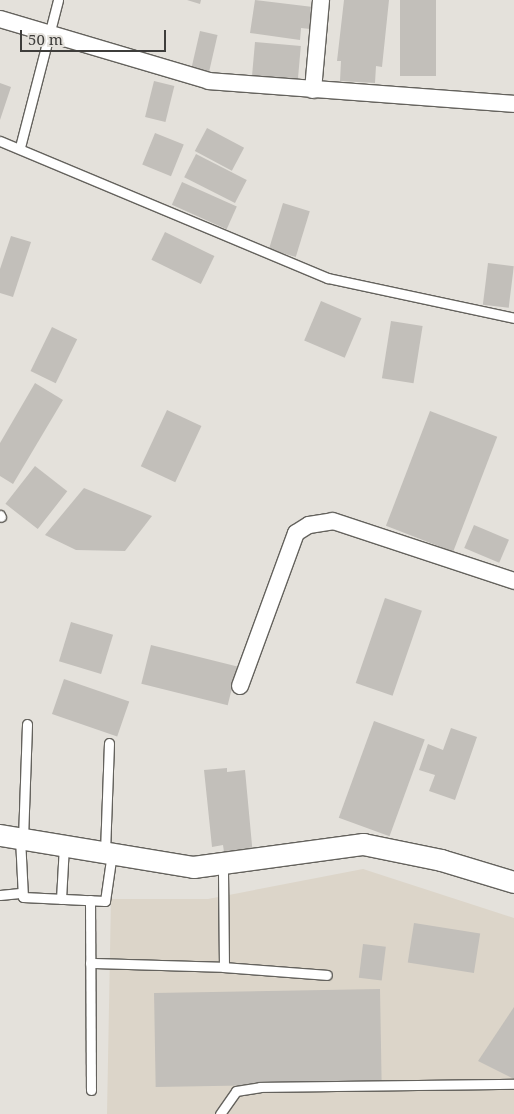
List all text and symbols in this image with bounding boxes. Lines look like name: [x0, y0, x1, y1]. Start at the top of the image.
scale bar: [22, 20, 169, 52]
text: 50 m: [28, 29, 63, 49]

